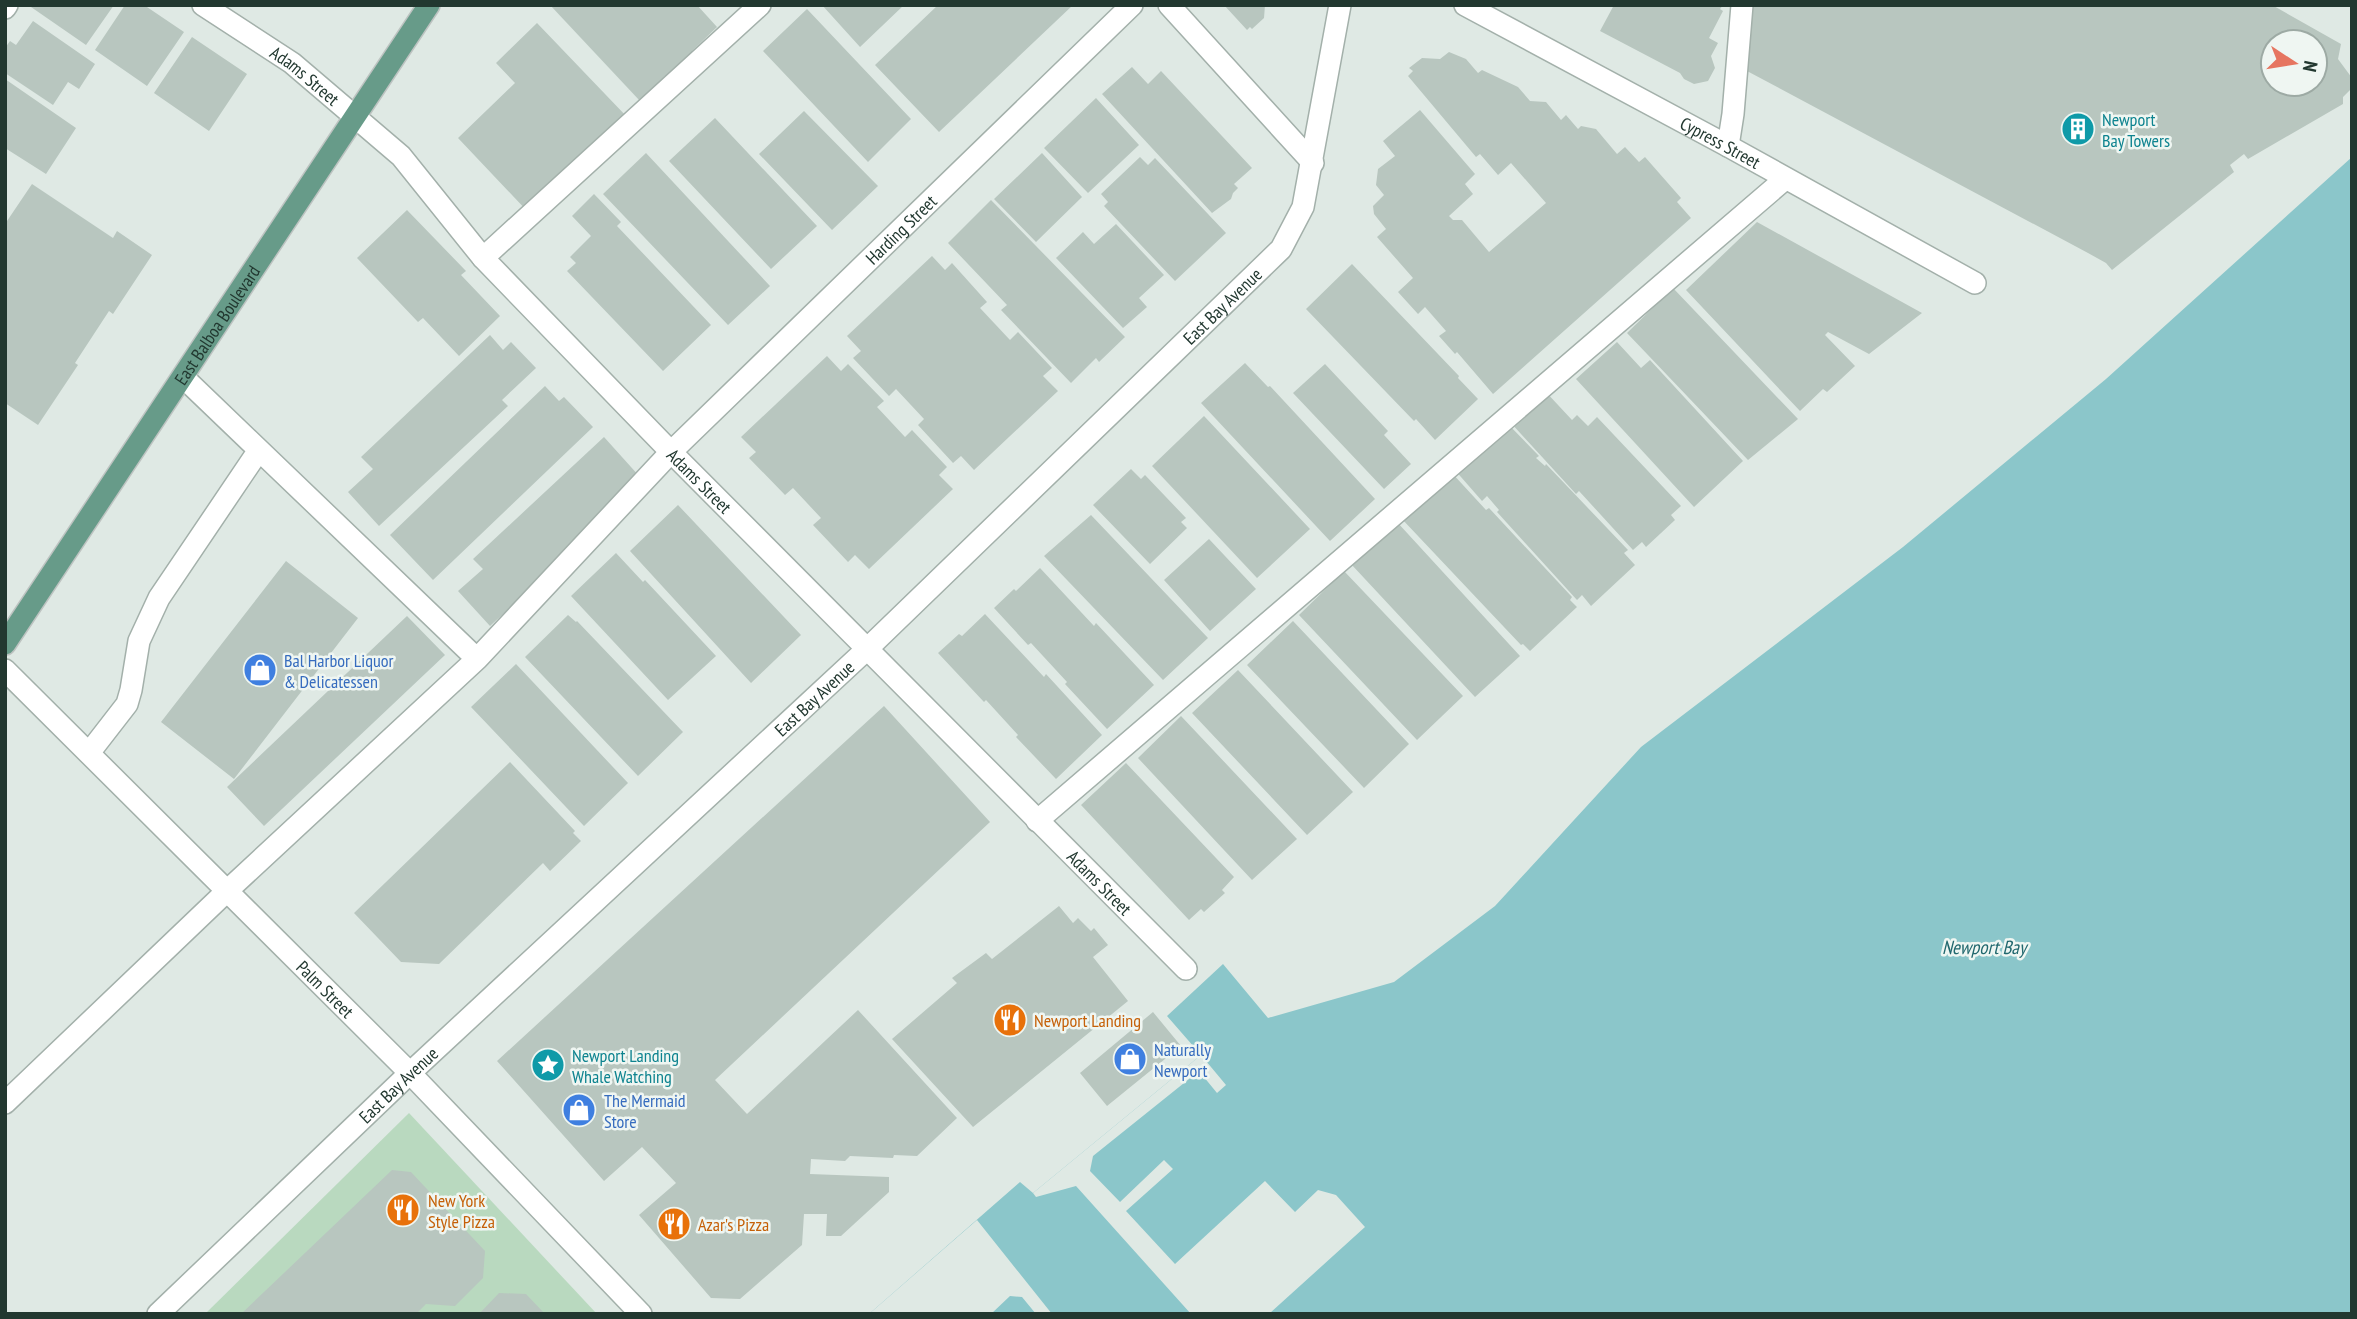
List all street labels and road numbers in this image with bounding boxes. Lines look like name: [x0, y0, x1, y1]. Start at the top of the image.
street label: Adams Street: [266, 41, 344, 110]
street label: Cypress Street: [1676, 111, 1765, 173]
street label: Harding Street: [860, 190, 941, 269]
street label: East Balboa Boulevard: [169, 261, 265, 389]
street label: East Bay Avenue: [1178, 263, 1266, 349]
street label: Adams Street: [662, 443, 737, 518]
street label: East Bay Avenue: [769, 655, 859, 741]
street label: Adams Street: [1062, 845, 1137, 920]
street label: Palm Street: [292, 955, 359, 1022]
street label: East Bay Avenue: [354, 1042, 442, 1128]

